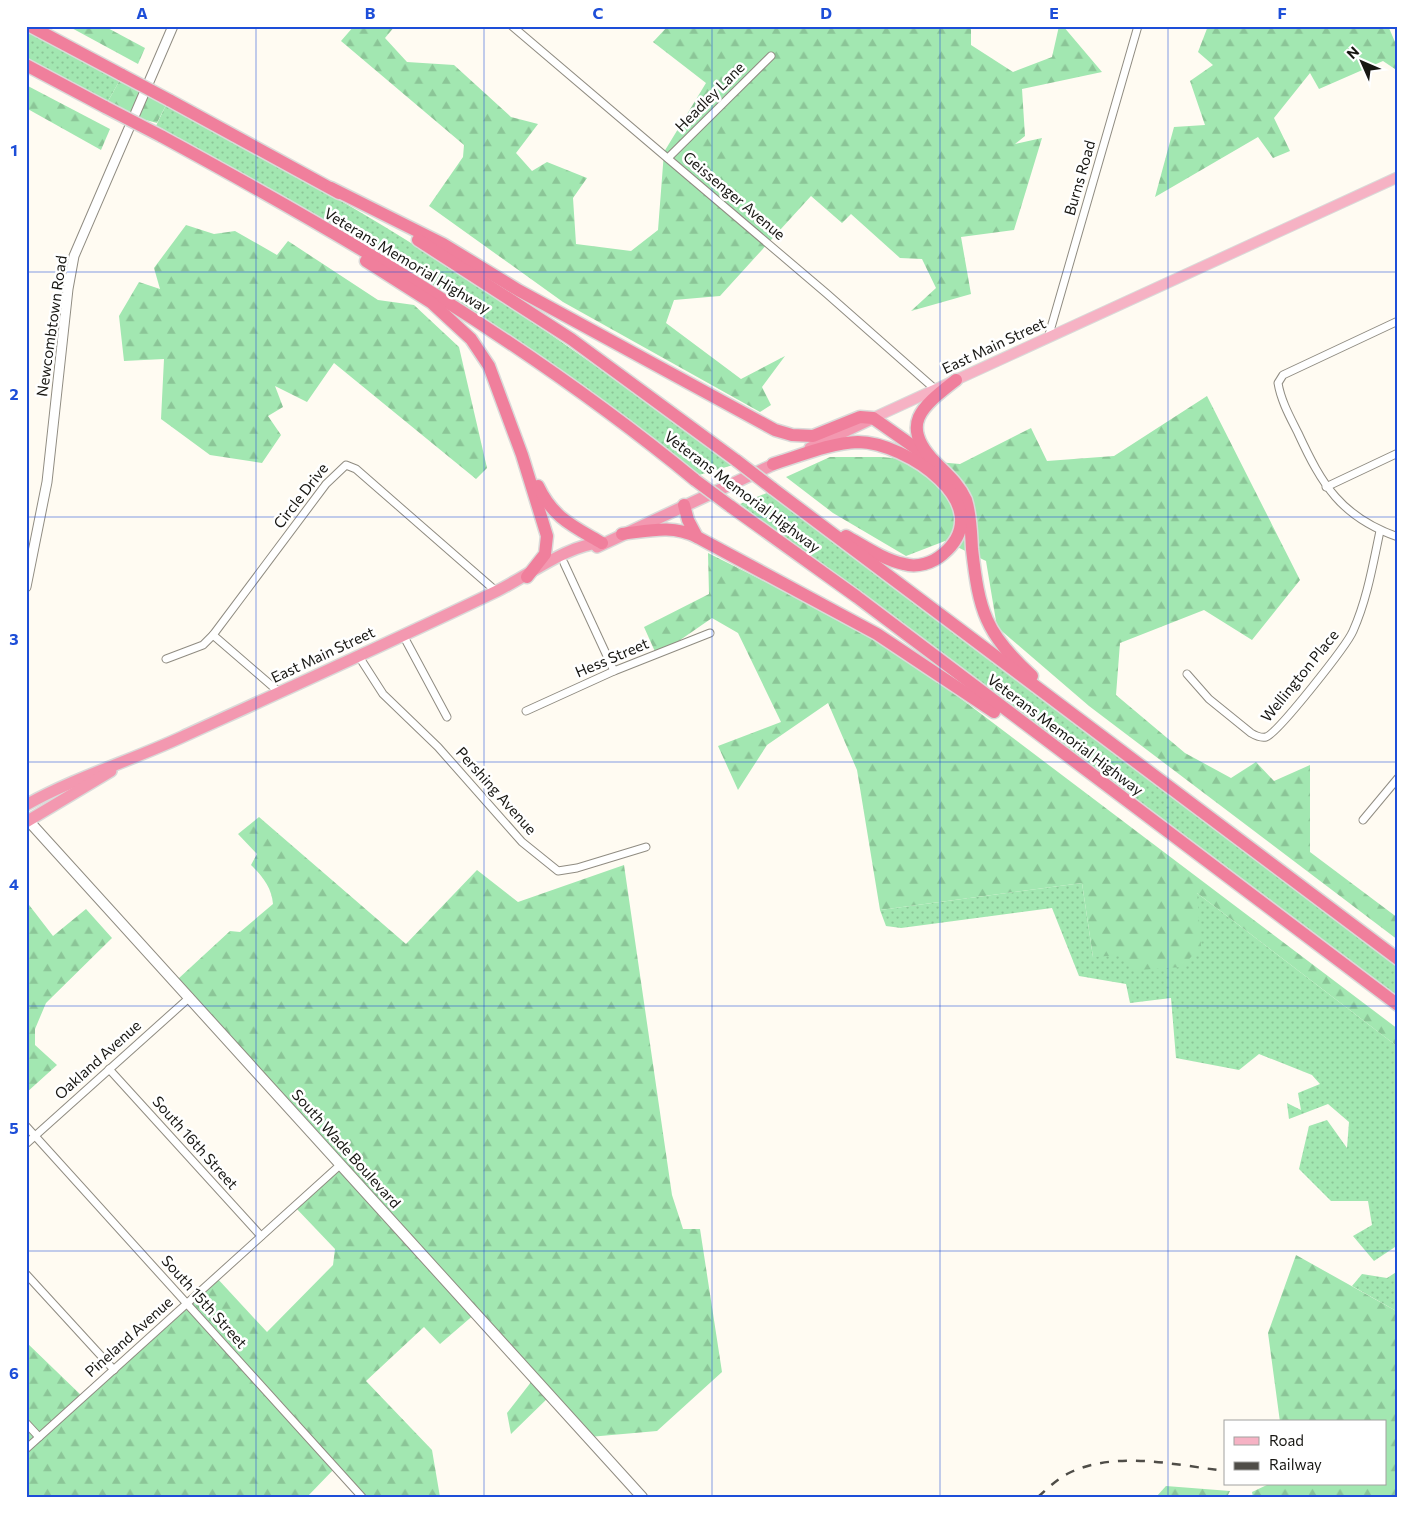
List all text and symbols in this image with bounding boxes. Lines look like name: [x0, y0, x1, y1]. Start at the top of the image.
text: A: [136, 3, 148, 22]
text: B: [365, 3, 376, 22]
text: C: [593, 3, 604, 22]
text: D: [820, 3, 832, 22]
text: E: [1049, 3, 1059, 22]
text: F: [1277, 3, 1287, 22]
north arrow: [1336, 38, 1386, 88]
text: N: [1343, 43, 1362, 62]
street label: Headley Lane: [671, 58, 748, 135]
street label: Burns Road: [1060, 138, 1098, 217]
text: 1: [10, 140, 18, 159]
street label: Geissenger Avenue: [680, 147, 789, 243]
street label: Veterans Memorial Highway: [321, 203, 494, 317]
street label: Newcombtown Road: [32, 254, 70, 398]
street label: East Main Street: [939, 313, 1048, 377]
text: 2: [9, 384, 19, 403]
street label: Veterans Memorial Highway: [661, 427, 824, 556]
street label: Circle Drive: [269, 459, 331, 532]
street label: East Main Street: [268, 622, 377, 686]
street label: Wellington Place: [1257, 626, 1342, 725]
text: 3: [9, 629, 19, 648]
street label: Hess Street: [572, 634, 651, 681]
street label: Veterans Memorial Highway: [984, 670, 1147, 799]
street label: Pershing Avenue: [453, 743, 541, 838]
text: 4: [9, 874, 19, 893]
street label: Oakland Avenue: [50, 1016, 144, 1103]
street label: South Wade Boulevard: [289, 1085, 405, 1212]
street label: South 16th Street: [149, 1092, 242, 1193]
text: 5: [9, 1118, 19, 1137]
street label: South 15th Street: [158, 1251, 251, 1352]
street label: Pineland Avenue: [81, 1292, 176, 1380]
text: 6: [9, 1363, 19, 1382]
legend: [1224, 1420, 1386, 1486]
text: Road: [1269, 1431, 1304, 1449]
text: Railway: [1269, 1455, 1322, 1473]

